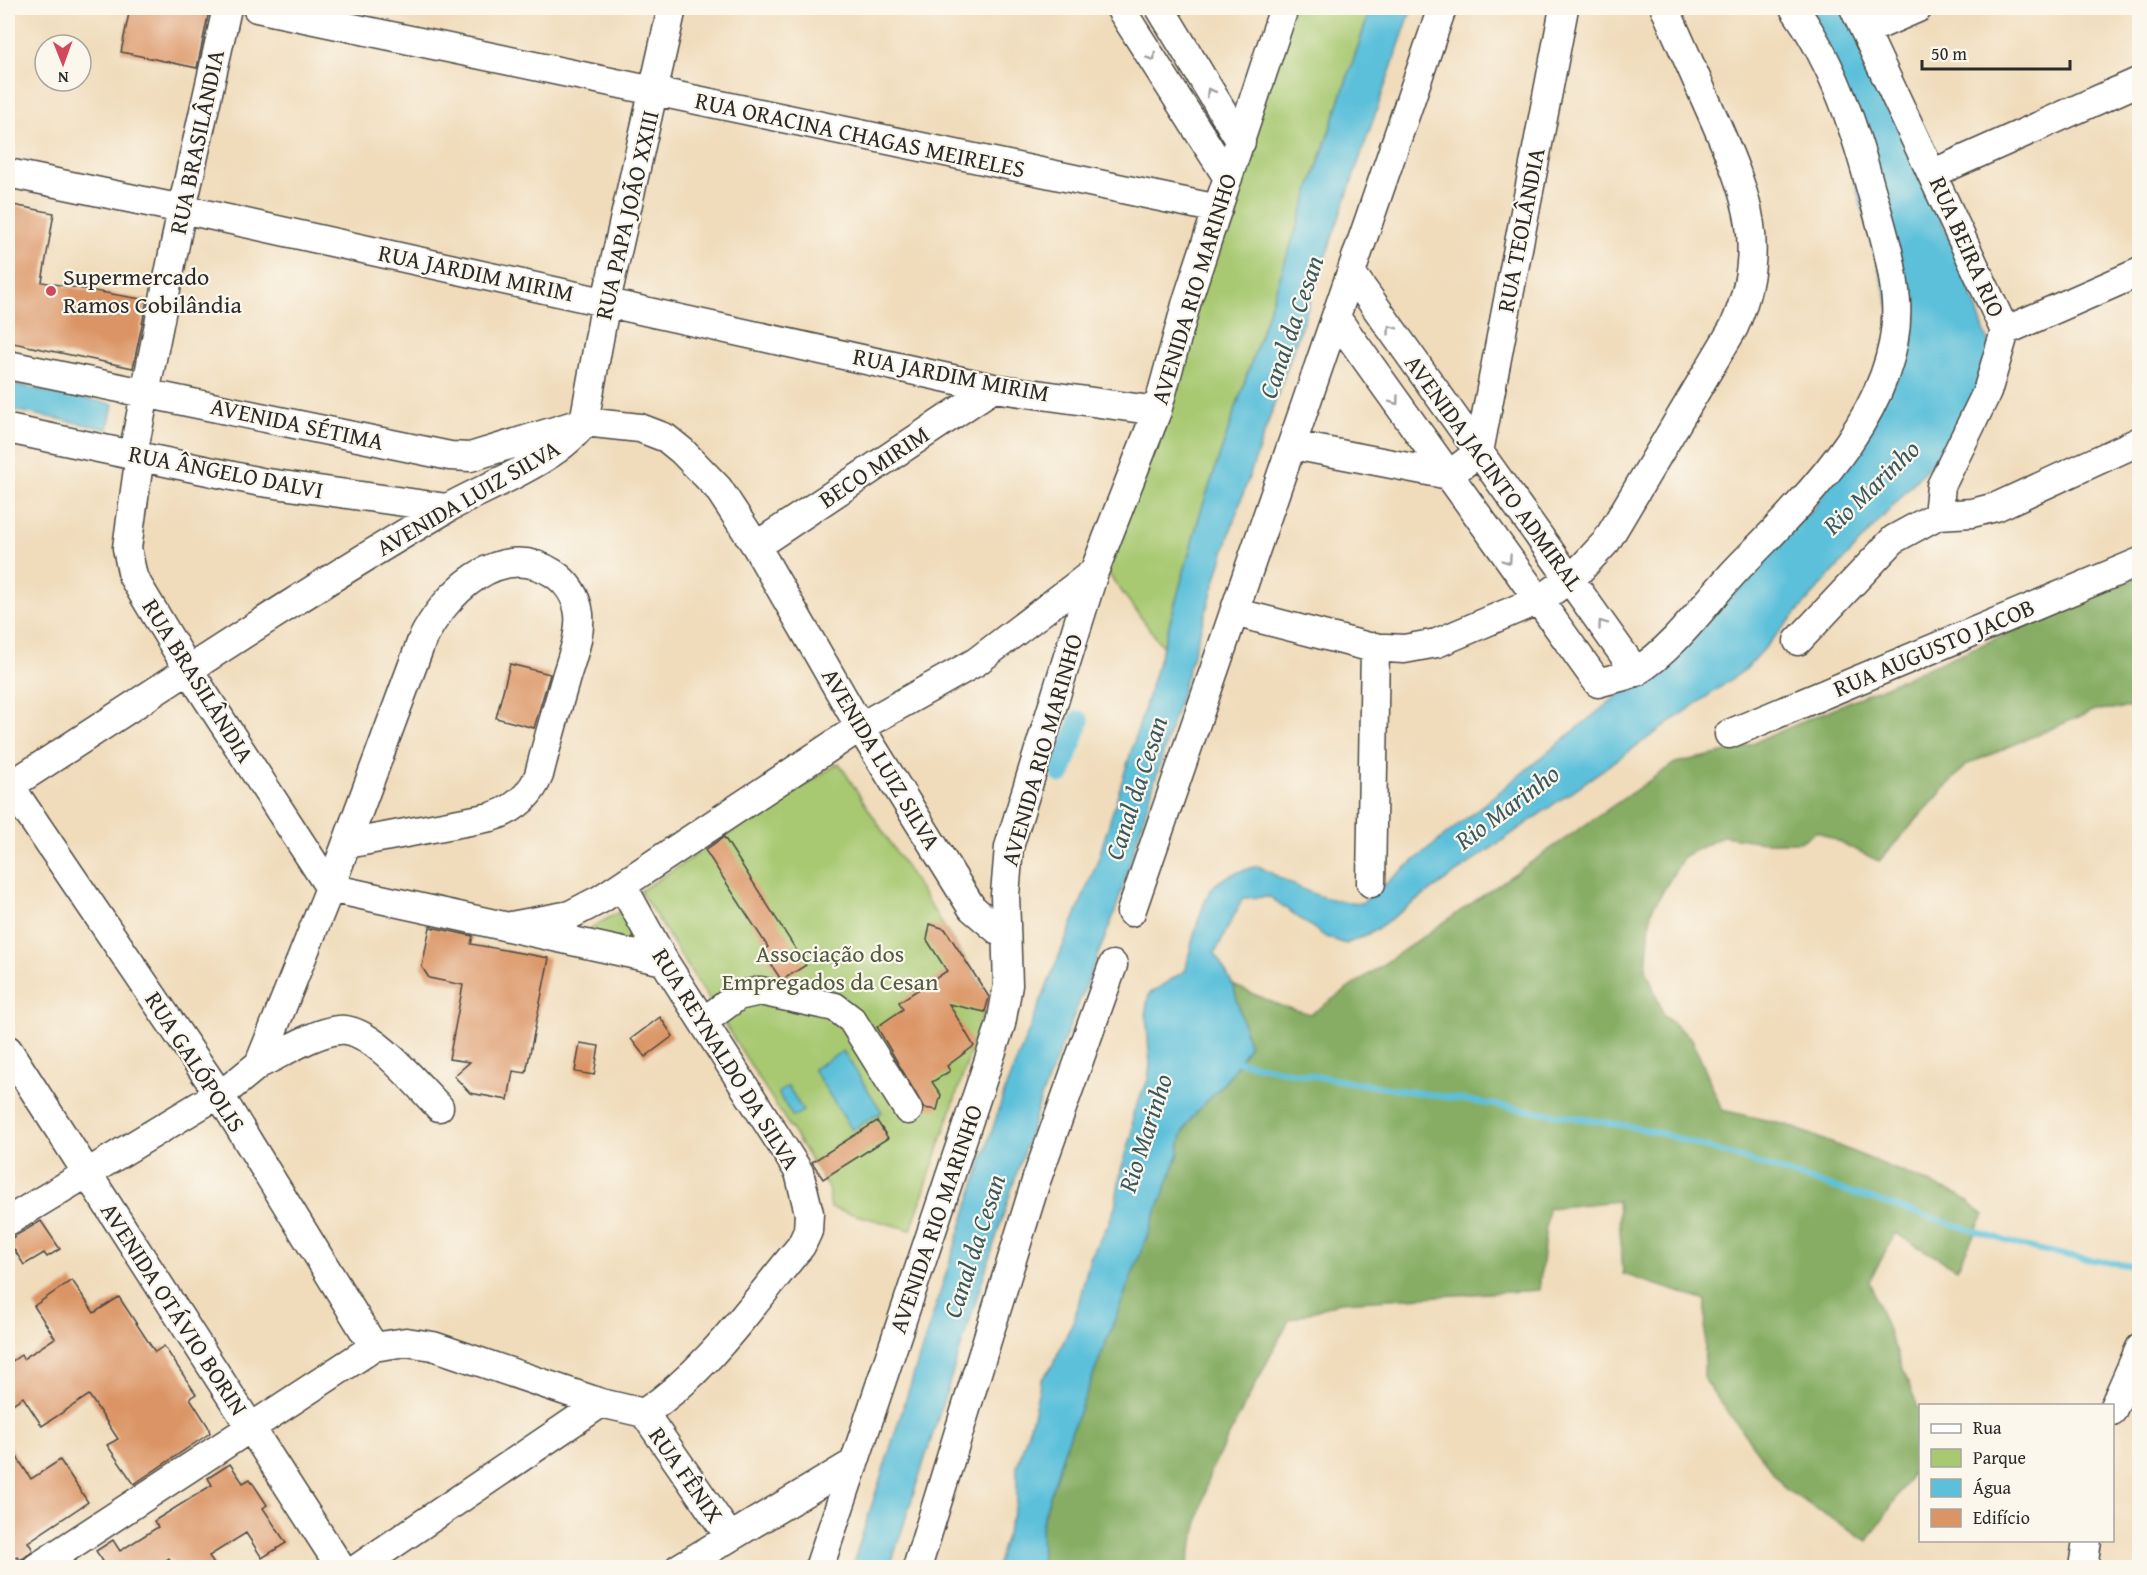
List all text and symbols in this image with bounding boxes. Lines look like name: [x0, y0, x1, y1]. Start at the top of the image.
north arrow: [33, 33, 93, 93]
scale bar: [1922, 33, 2070, 71]
text: 50 m: [1931, 40, 1967, 67]
street label: RUA BRASILÂNDIA: [160, 46, 233, 237]
one-way arrow: [1144, 50, 1155, 61]
text: N: [57, 66, 69, 90]
street label: RUA ORACINA CHAGAS MEIRELES: [692, 82, 1028, 187]
one-way arrow: [1206, 88, 1218, 98]
street label: RUA PAPA JOÃO XXIII: [585, 107, 668, 323]
street label: RUA TEOLÂNDIA: [1487, 144, 1554, 315]
street label: AVENIDA RIO MARINHO: [1142, 169, 1245, 409]
street label: RUA BEIRA RIO: [1921, 171, 2014, 323]
street label: RUA JARDIM MIRIM: [375, 235, 577, 310]
water label: Canal da Cesan: [1248, 250, 1333, 404]
place label: Supermercado Ramos Cobilândia: [63, 259, 242, 322]
marker: Supermercado Ramos Cobilândia: [44, 284, 58, 298]
one-way arrow: [1387, 325, 1398, 336]
street label: RUA JARDIM MIRIM: [850, 338, 1052, 411]
street label: AVENIDA JACINTO ADMIRAL: [1397, 347, 1592, 598]
street label: AVENIDA SÉTIMA: [207, 388, 387, 459]
one-way arrow: [1388, 394, 1399, 405]
street label: BECO MIRIM: [811, 417, 936, 516]
street label: AVENIDA LUIZ SILVA: [369, 430, 566, 564]
water label: Rio Marinho: [1812, 430, 1928, 544]
street label: RUA ÂNGELO DALVI: [126, 435, 326, 508]
one-way arrow: [1501, 553, 1512, 564]
street label: RUA AUGUSTO JACOB: [1828, 589, 2040, 706]
street label: RUA BRASILÂNDIA: [134, 592, 263, 770]
one-way arrow: [1598, 620, 1609, 631]
street label: AVENIDA RIO MARINHO: [992, 630, 1091, 870]
street label: AVENIDA LUIZ SILVA: [813, 661, 950, 857]
water label: Canal da Cesan: [1094, 711, 1177, 865]
water label: Rio Marinho: [1445, 754, 1567, 860]
park label: Associação dos Empregados da Cesan: [722, 936, 939, 999]
street label: RUA REYNALDO DA SILVA: [644, 941, 809, 1177]
street label: RUA GALÓPOLIS: [137, 984, 254, 1139]
water label: Rio Marinho: [1107, 1069, 1182, 1198]
street label: AVENIDA RIO MARINHO: [880, 1100, 991, 1338]
water label: Canal da Cesan: [932, 1169, 1015, 1323]
street label: AVENIDA OTÁVIO BORIN: [92, 1195, 257, 1422]
legend: [1919, 1404, 2114, 1542]
text: Rua: [1973, 1414, 2002, 1441]
street label: RUA FÊNIX: [640, 1420, 732, 1530]
text: Parque: [1973, 1444, 2026, 1471]
text: Água: [1973, 1474, 2012, 1501]
text: Edifício: [1973, 1504, 2030, 1531]

